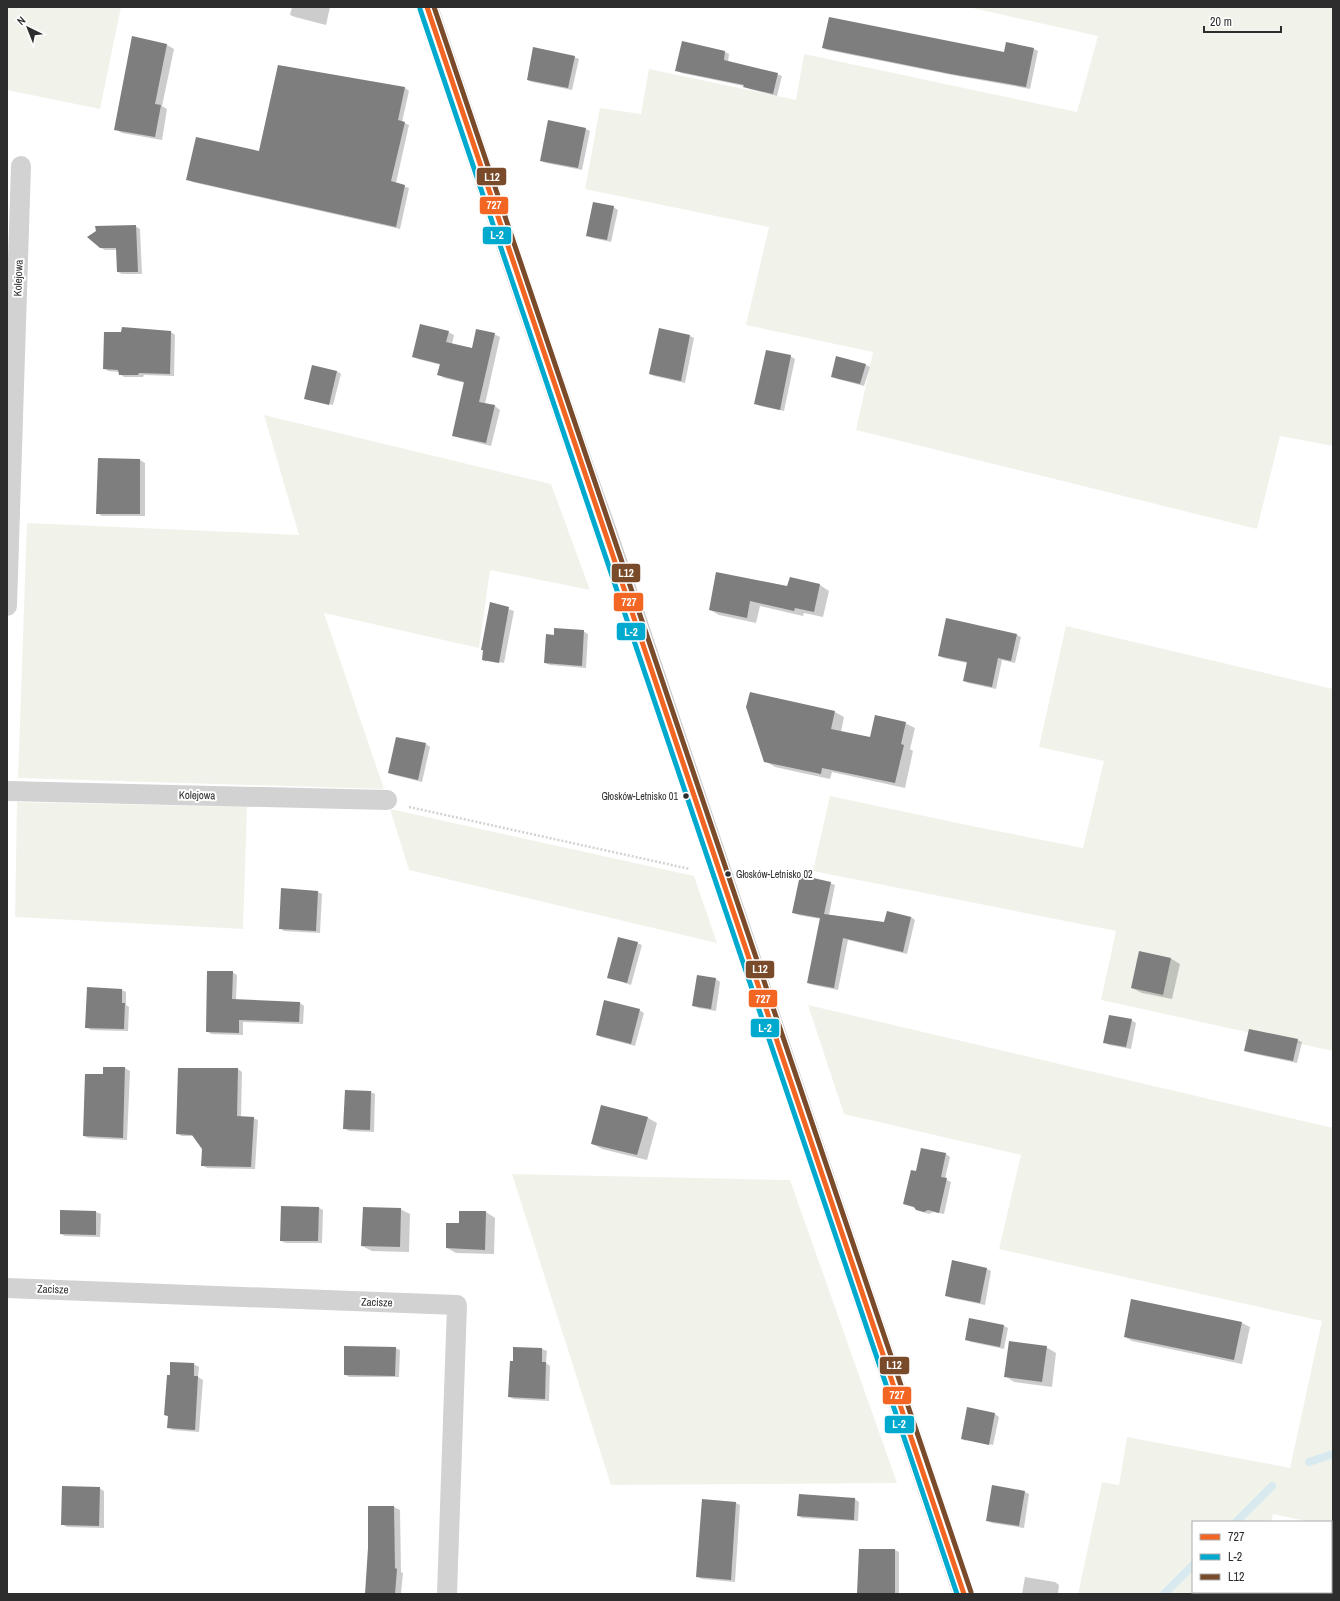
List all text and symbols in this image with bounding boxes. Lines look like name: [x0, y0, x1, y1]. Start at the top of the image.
north arrow: [8, 8, 48, 48]
scale bar: [1204, 8, 1281, 34]
text: N: [14, 13, 28, 28]
text: 20 m: [1210, 14, 1232, 30]
line badge: L12: [476, 167, 507, 186]
text: L12: [484, 170, 500, 184]
line badge: 727: [479, 196, 509, 215]
text: 727: [486, 198, 502, 212]
line badge: L-2: [482, 226, 512, 245]
text: L-2: [490, 228, 504, 242]
street label: Kolejowa: [10, 259, 26, 297]
line badge: L12: [611, 563, 641, 583]
text: L12: [618, 566, 634, 580]
line badge: 727: [613, 592, 644, 612]
text: 727: [621, 595, 637, 609]
line badge: L-2: [616, 622, 646, 641]
text: L-2: [624, 625, 638, 639]
street label: Kolejowa: [179, 788, 215, 802]
place label: Głosków-Letnisko 01: [601, 790, 678, 803]
marker: Głosków-Letnisko 01: [681, 791, 691, 801]
place label: Głosków-Letnisko 02: [736, 868, 813, 881]
marker: Głosków-Letnisko 02: [723, 869, 733, 879]
line badge: L12: [745, 960, 775, 979]
text: L12: [752, 962, 768, 976]
line badge: 727: [748, 989, 778, 1008]
text: 727: [755, 992, 771, 1006]
line badge: L-2: [750, 1018, 780, 1038]
text: L-2: [758, 1021, 772, 1035]
street label: Zacisze: [37, 1281, 69, 1297]
street label: Zacisze: [361, 1294, 393, 1310]
line badge: L12: [879, 1356, 910, 1375]
text: L12: [886, 1358, 902, 1372]
line badge: 727: [882, 1386, 912, 1405]
text: 727: [889, 1388, 905, 1402]
line badge: L-2: [884, 1415, 915, 1434]
text: L-2: [892, 1417, 906, 1431]
legend: [1192, 1521, 1332, 1593]
text: 727: [1228, 1529, 1245, 1545]
text: L-2: [1228, 1549, 1242, 1565]
text: L12: [1228, 1569, 1244, 1585]

